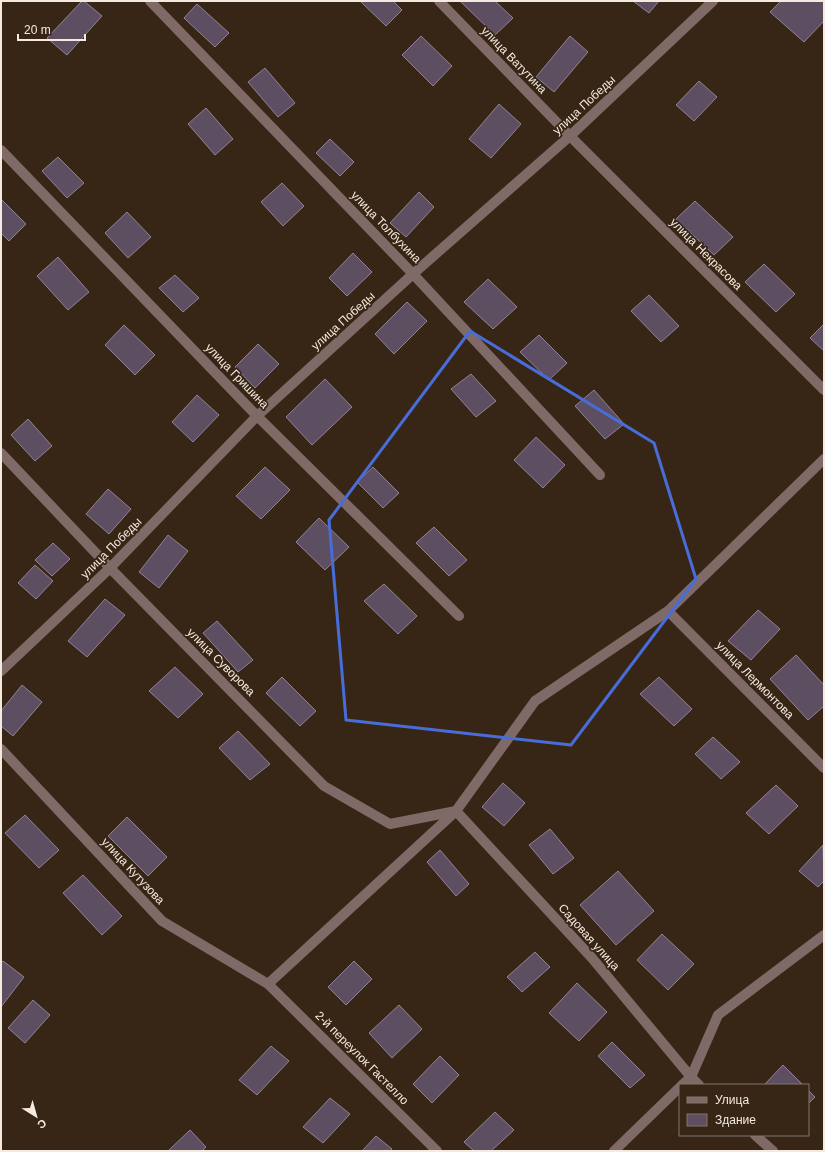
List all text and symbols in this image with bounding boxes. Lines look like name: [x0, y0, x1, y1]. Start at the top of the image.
scale bar: [18, 16, 85, 42]
text: 20 m: [24, 23, 51, 37]
street label: улица Ватутина: [478, 24, 550, 97]
street label: улица Победы: [550, 72, 618, 138]
street label: улица Толбухина: [348, 188, 424, 266]
street label: улица Некрасова: [667, 215, 745, 293]
street label: улица Победы: [308, 289, 378, 353]
street label: улица Гришина: [202, 341, 272, 412]
street label: улица Победы: [78, 515, 144, 581]
street label: улица Суворова: [184, 625, 258, 699]
street label: улица Лермонтова: [713, 638, 797, 722]
street label: улица Кутузова: [99, 835, 168, 907]
street label: Садовая улица: [555, 901, 623, 973]
street label: 2-й переулок Гастелло: [312, 1008, 412, 1108]
legend: [679, 1084, 809, 1136]
text: Улица: [715, 1093, 749, 1107]
north arrow: [16, 1096, 56, 1136]
text: Здание: [715, 1113, 756, 1127]
text: С: [35, 1117, 49, 1131]

